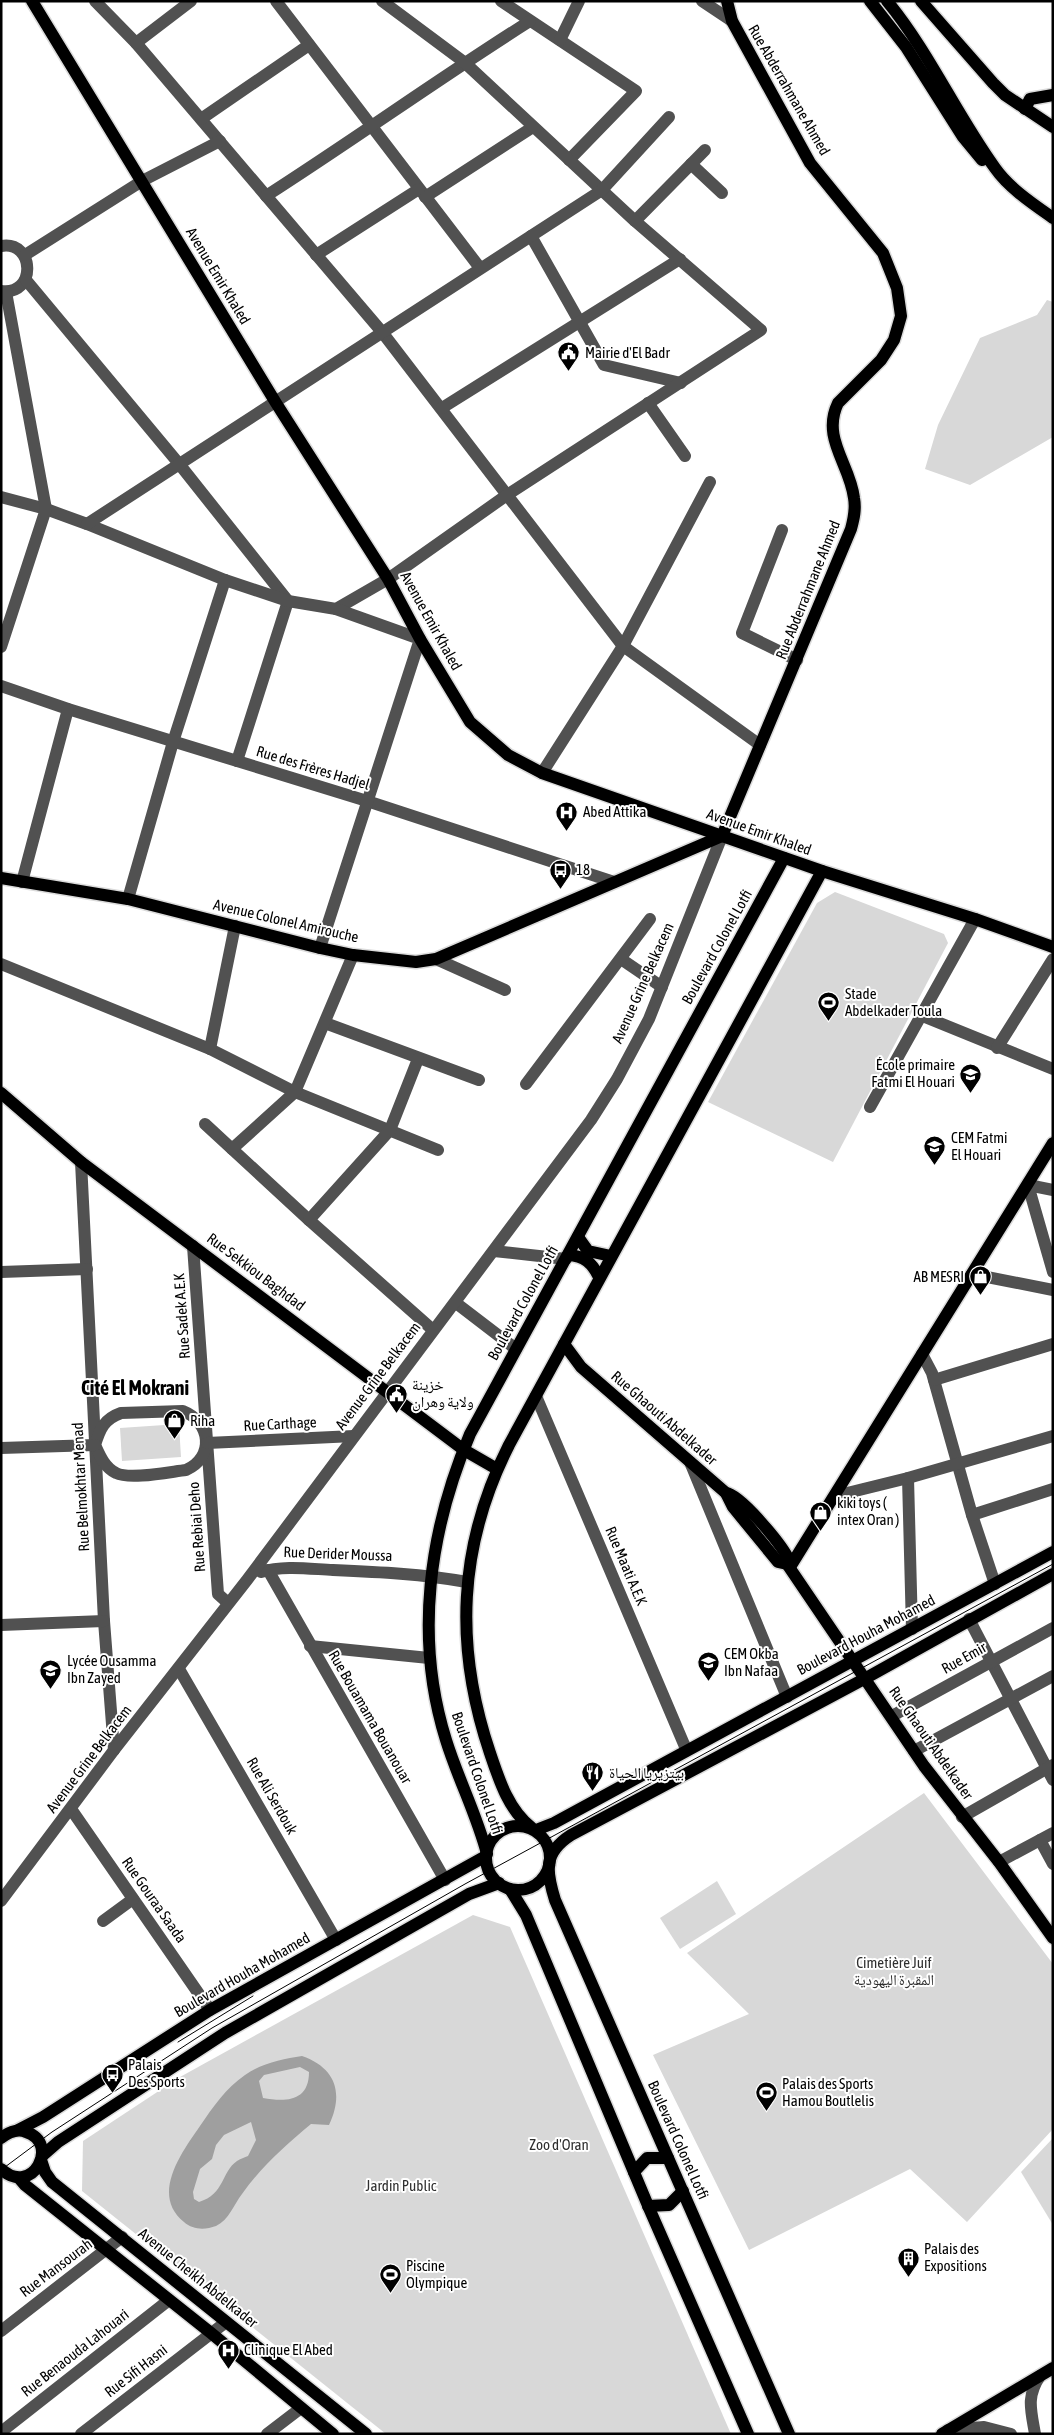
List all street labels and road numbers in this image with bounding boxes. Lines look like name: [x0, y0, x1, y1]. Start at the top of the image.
street label: Rue Abderrahmane Ahmed: [745, 21, 834, 158]
street label: Avenue Emir Khaled: [183, 224, 254, 327]
street label: Rue Abderrahmane Ahmed: [772, 518, 843, 662]
street label: Avenue Emir Khaled: [397, 569, 466, 673]
street label: Rue des Frères Hadjel: [254, 742, 372, 793]
street label: Avenue Emir Khaled: [705, 805, 814, 858]
street label: Boulevard Colonel Lotfi: [678, 887, 755, 1007]
street label: Avenue Colonel Amirouche: [212, 896, 360, 946]
street label: Avenue Grine Belkacem: [608, 920, 677, 1046]
street label: Rue Sekkiou Baghdad: [204, 1229, 309, 1314]
street label: Boulevard Colonel Lotfi: [484, 1243, 561, 1363]
street label: Rue Sadek A.E.K: [170, 1272, 193, 1359]
street label: Avenue Grine Belkacem: [332, 1319, 424, 1433]
street label: Rue Ghaouti Abdelkader: [608, 1367, 721, 1468]
street label: Rue Carthage: [243, 1413, 317, 1434]
street label: Rue Belmokhtar Menad: [69, 1422, 92, 1552]
street label: Rue Rebiai Deho: [185, 1481, 208, 1573]
street label: Rue Maati A.E.K: [602, 1524, 651, 1608]
street label: Rue Derider Moussa: [283, 1543, 393, 1564]
street label: Boulevard Houha Mohamed: [794, 1591, 938, 1678]
street label: Rue Emir: [938, 1638, 990, 1677]
street label: Rue Bouamama Bouanouar: [325, 1647, 416, 1787]
street label: Rue Ghaouti Abdelkader: [886, 1683, 977, 1803]
street label: Avenue Grine Belkacem: [43, 1702, 135, 1816]
street label: Boulevard Colonel Lotfi: [449, 1710, 506, 1836]
street label: Rue Ali Serdouk: [244, 1754, 301, 1838]
street label: Rue Gouraa Saada: [119, 1854, 190, 1946]
street label: Boulevard Houha Mohamed: [171, 1929, 313, 2020]
street label: Boulevard Colonel Lotfi: [645, 2078, 712, 2202]
street label: Avenue Cheikh Abdelkader: [135, 2224, 262, 2331]
street label: Rue Mansourah: [16, 2235, 95, 2300]
street label: Rue Benaouda Lahouari: [18, 2305, 132, 2400]
street label: Rue Sifi Hasni: [101, 2341, 170, 2400]

